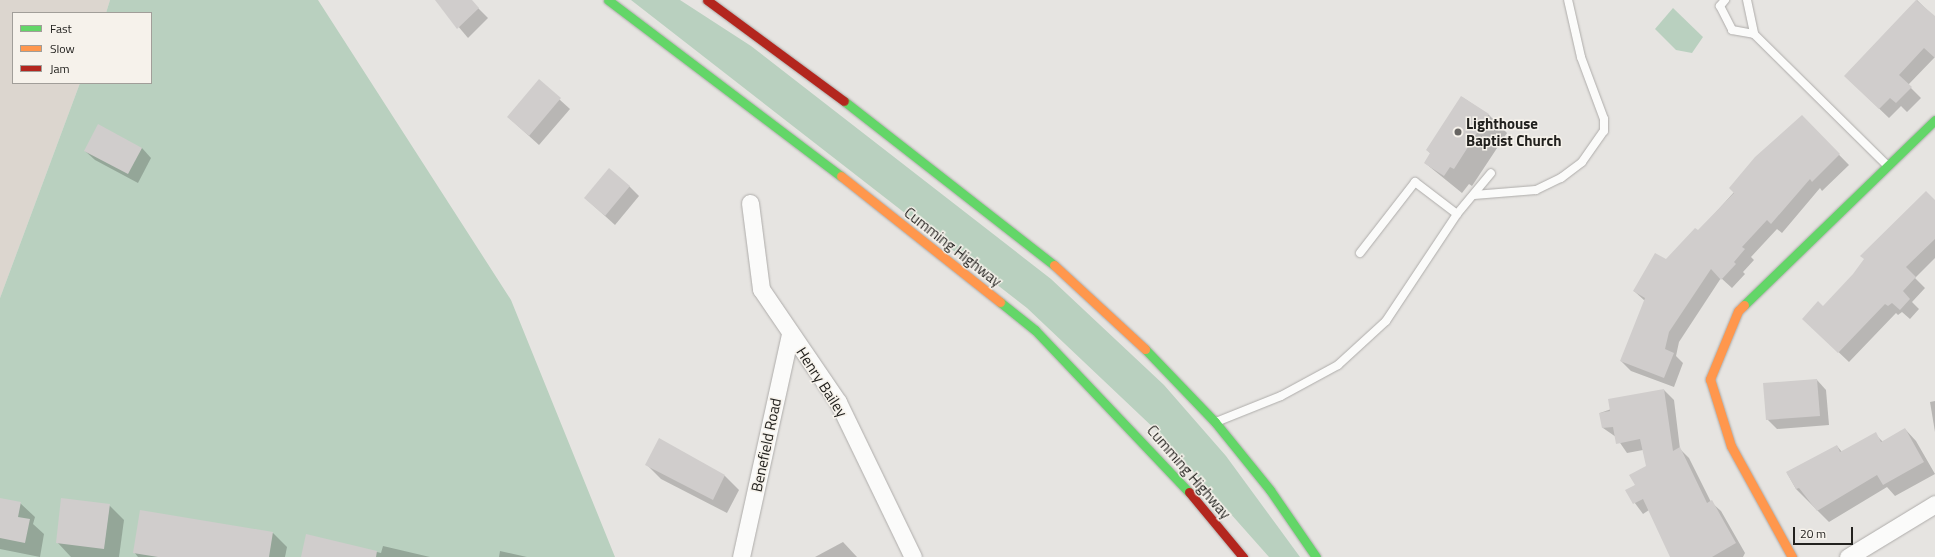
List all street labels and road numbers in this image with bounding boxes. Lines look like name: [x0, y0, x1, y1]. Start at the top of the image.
street label: Cumming Highway: [901, 203, 1005, 291]
street label: Henry Bailey: [793, 344, 851, 420]
street label: Benefield Road: [747, 396, 785, 494]
street label: Cumming Highway: [1143, 421, 1235, 523]

